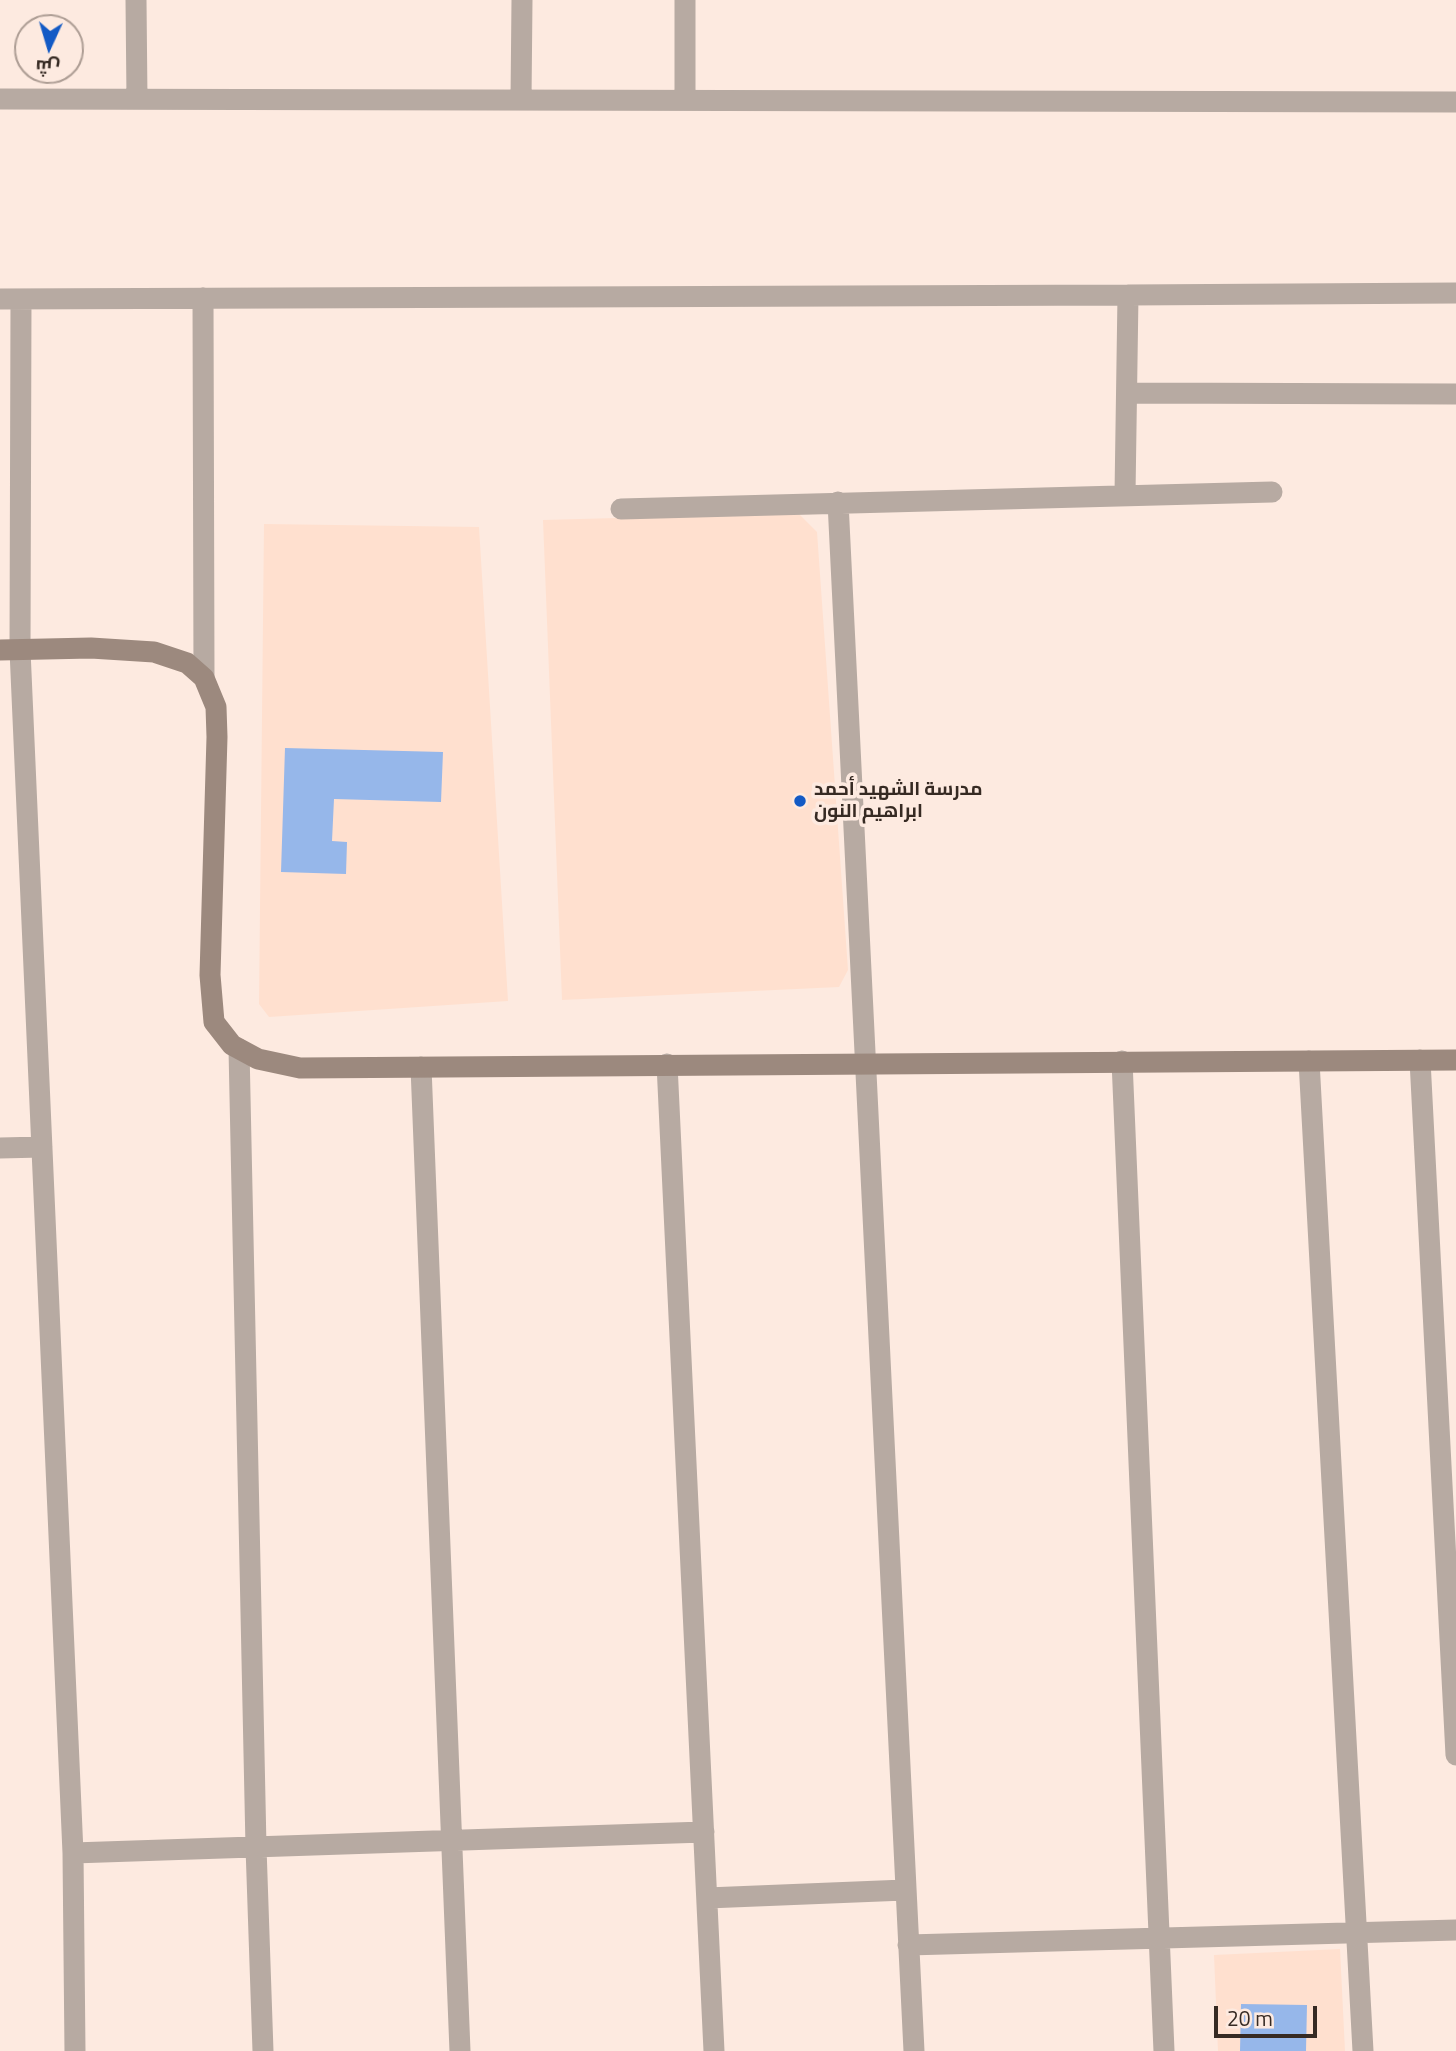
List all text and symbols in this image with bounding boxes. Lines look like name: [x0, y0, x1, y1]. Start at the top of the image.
north arrow: [14, 14, 84, 84]
text: ش: [34, 53, 61, 84]
place label: مدرسة الشهيد أحمد ابراهيم النون: [814, 779, 983, 823]
marker: مدرسة الشهيد أحمد ابراهيم النون: [792, 793, 808, 809]
scale bar: [1218, 1992, 1321, 2036]
text: 20 m: [1227, 2002, 1273, 2034]

